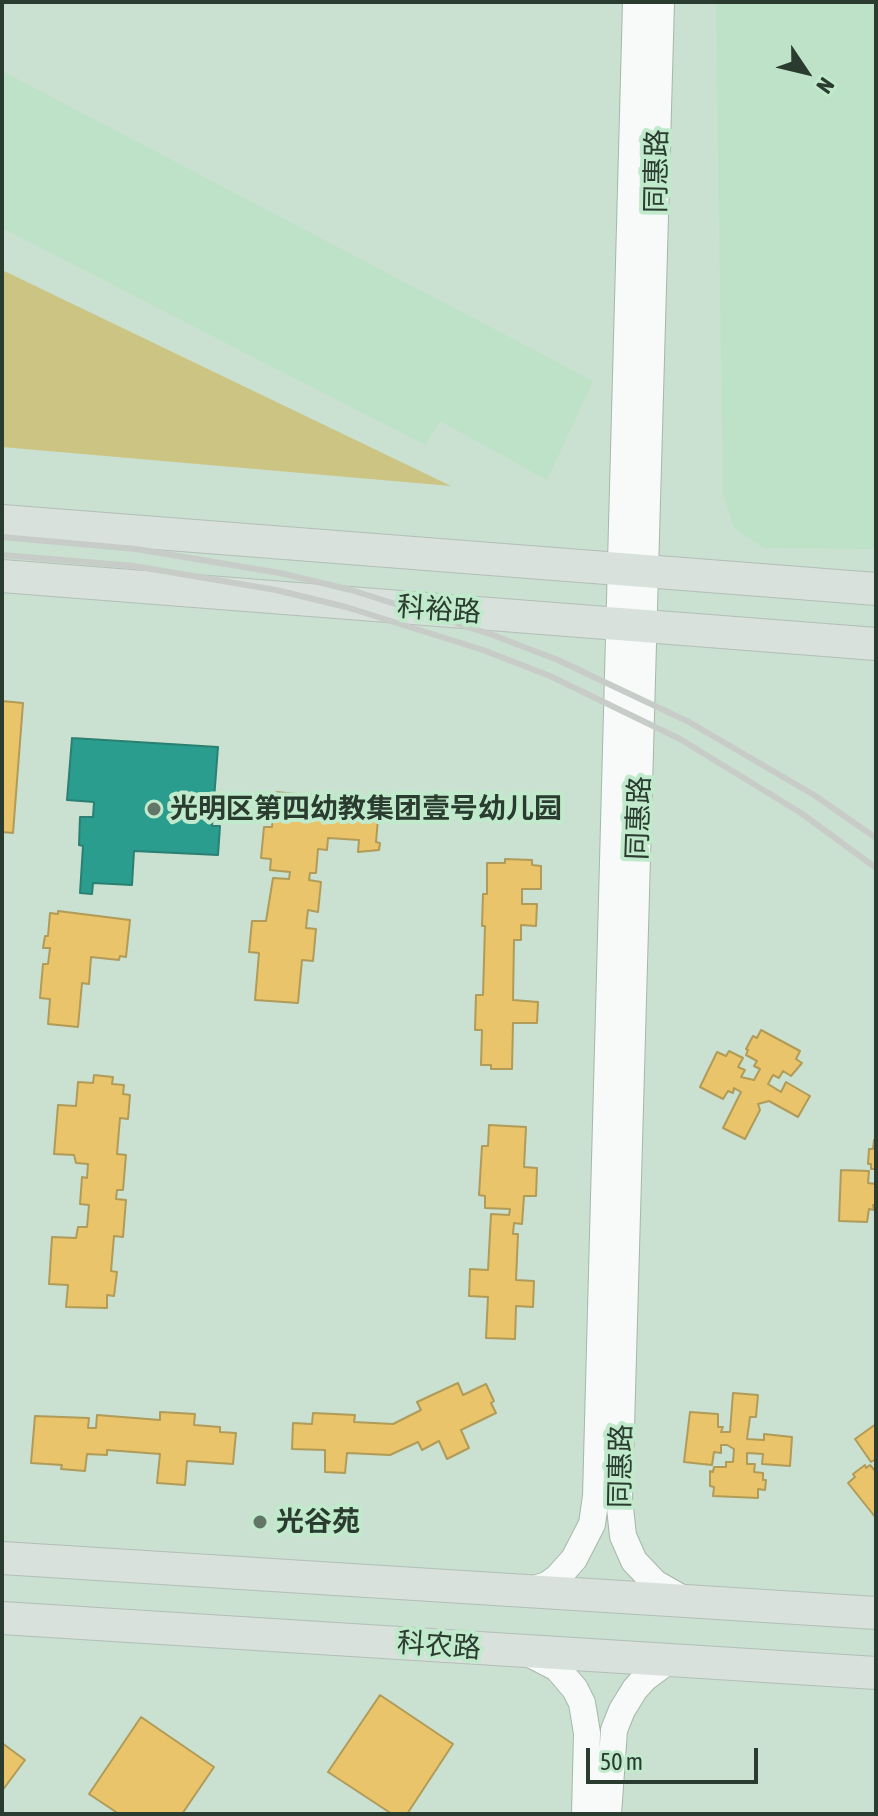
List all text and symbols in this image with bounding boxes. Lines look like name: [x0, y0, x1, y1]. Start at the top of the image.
north arrow: [766, 32, 846, 112]
text: N: [811, 73, 840, 99]
street label: 同惠路: [639, 129, 675, 213]
street label: 科裕路: [396, 590, 482, 630]
street label: 同惠路: [621, 775, 657, 861]
place label: 光明区第四幼教集团壹号幼儿园: [170, 792, 562, 826]
marker: 光明区第四幼教集团壹号幼儿园: [145, 800, 163, 818]
street label: 同惠路: [603, 1424, 639, 1508]
place label: 光谷苑: [276, 1505, 360, 1539]
marker: 光谷苑: [251, 1513, 269, 1531]
street label: 科农路: [396, 1626, 482, 1666]
scale bar: [590, 1732, 762, 1782]
text: 50 m: [600, 1748, 643, 1775]

